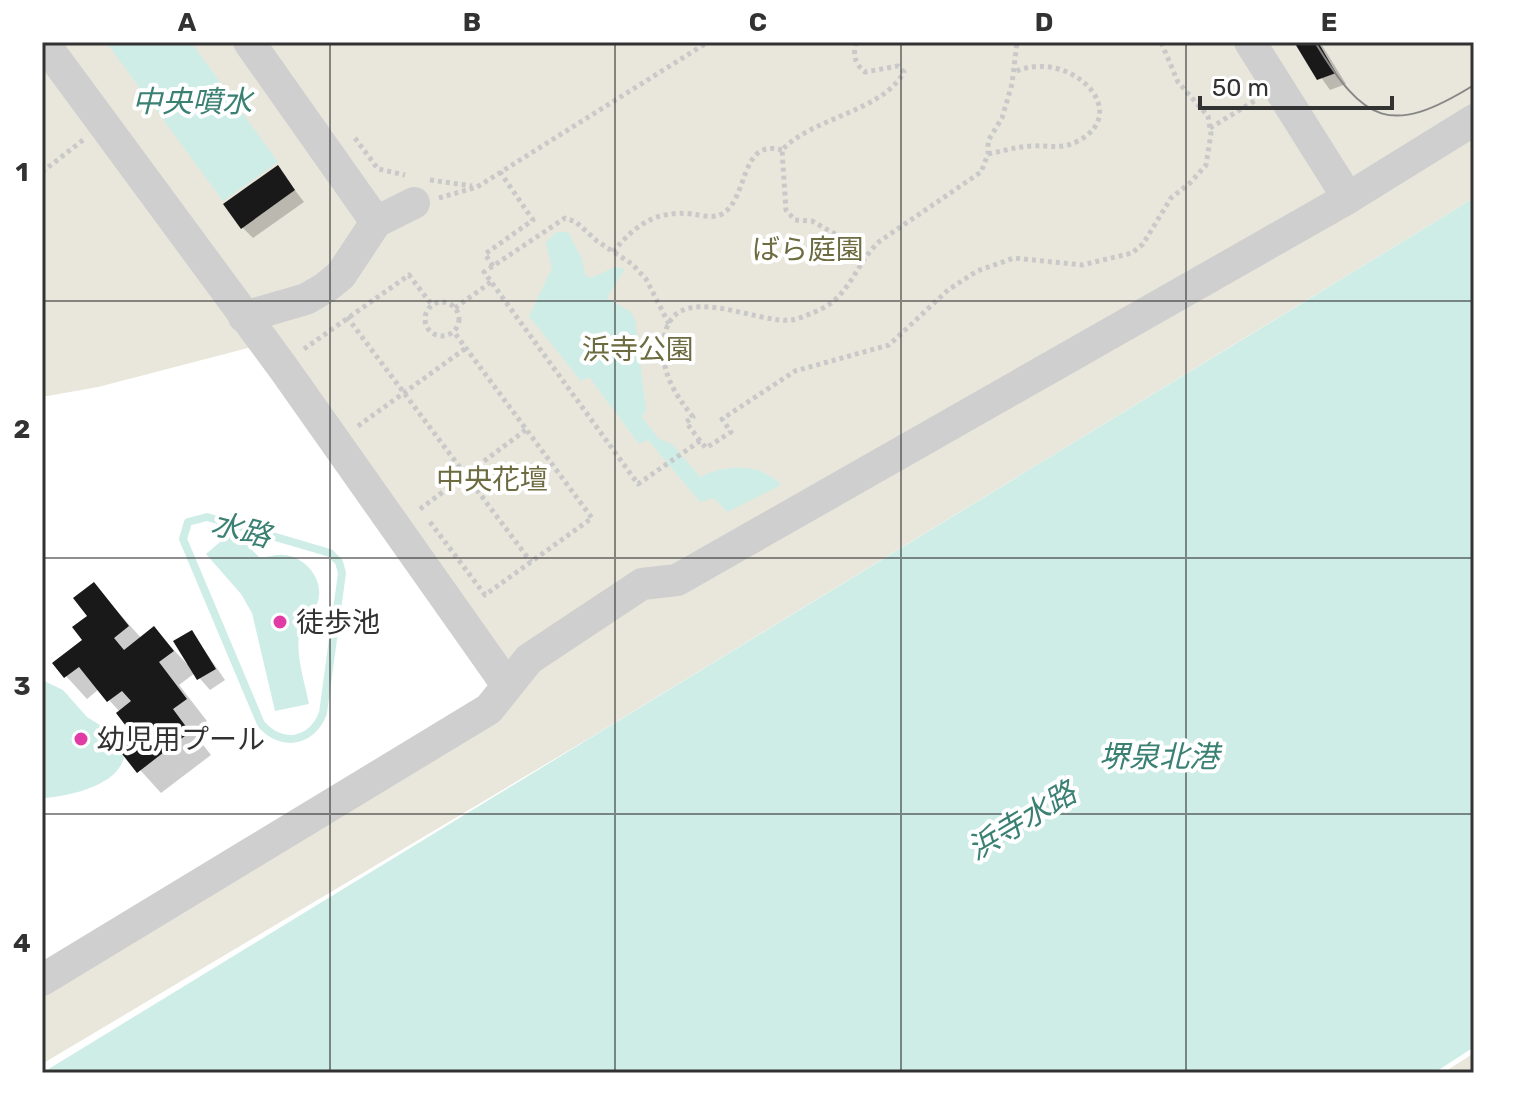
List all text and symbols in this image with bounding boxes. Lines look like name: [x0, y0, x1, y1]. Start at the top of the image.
text: A: [178, 7, 197, 38]
text: B: [463, 7, 481, 38]
text: C: [749, 7, 767, 38]
text: D: [1035, 7, 1053, 38]
text: E: [1321, 7, 1337, 38]
scale bar: [1200, 60, 1392, 110]
text: 50 m: [1212, 74, 1269, 102]
water label: 中央噴水: [132, 84, 255, 120]
text: 1: [16, 157, 28, 188]
park label: ばら庭園: [752, 233, 864, 266]
park label: 浜寺公園: [582, 333, 694, 366]
text: 2: [14, 414, 30, 445]
park label: 中央花壇: [436, 463, 548, 496]
water label: 水路: [208, 505, 277, 555]
place label: 徒歩池: [296, 606, 380, 639]
marker: 徒歩池: [271, 613, 289, 631]
text: 3: [13, 671, 31, 702]
place label: 幼児用プール: [97, 723, 265, 756]
marker: 幼児用プール: [72, 730, 90, 748]
water label: 堺泉北港: [1099, 739, 1223, 775]
water label: 浜寺水路: [961, 773, 1085, 867]
text: 4: [13, 928, 31, 959]

